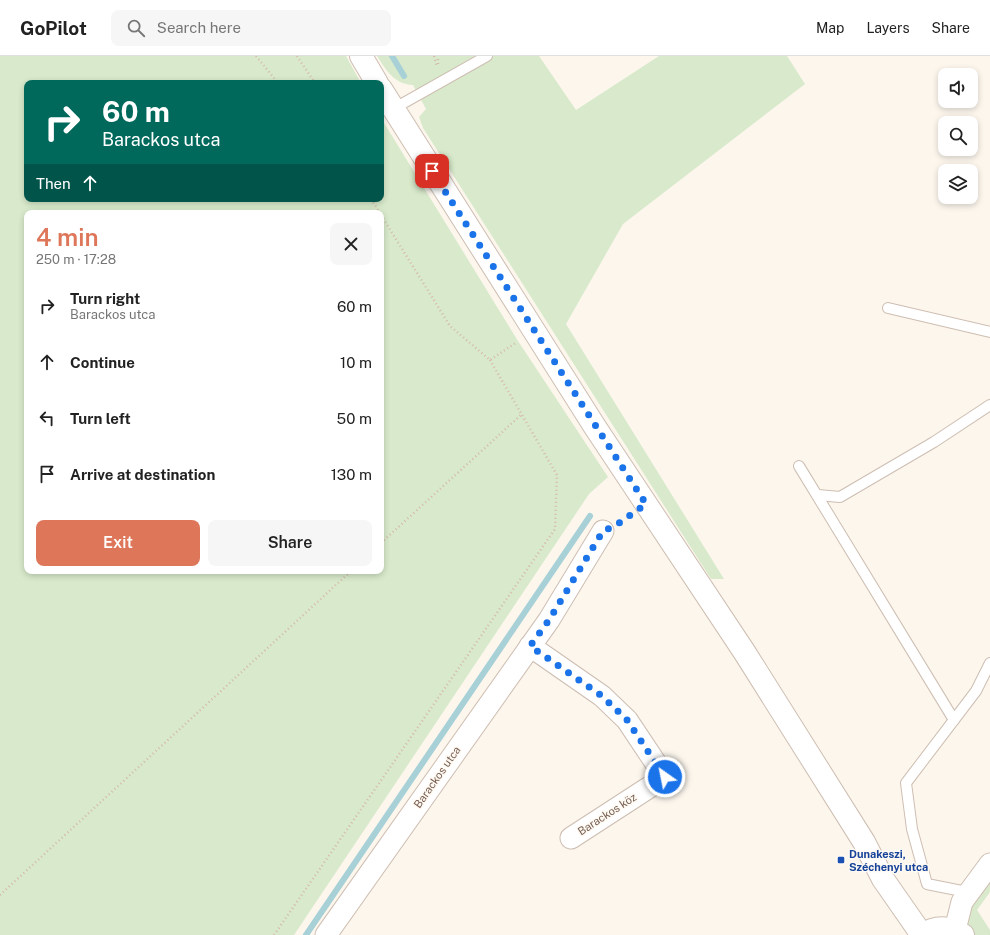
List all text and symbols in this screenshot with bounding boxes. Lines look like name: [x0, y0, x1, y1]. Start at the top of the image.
search box: [111, 10, 391, 46]
text: GoPilot: [20, 17, 87, 39]
icon: search: [125, 17, 147, 39]
text: Search here: [157, 19, 241, 36]
text: Map: [816, 20, 844, 36]
text: Layers: [866, 20, 910, 36]
text: Share: [932, 20, 970, 36]
map controls: [938, 68, 978, 204]
button: sound: [938, 68, 978, 108]
text: 60 m: [102, 95, 170, 128]
icon: right: [36, 96, 88, 148]
button: search: [938, 116, 978, 156]
text: Barackos utca: [102, 129, 220, 150]
pin: [415, 154, 449, 188]
icon: arrive: [421, 160, 443, 182]
button: layers: [938, 164, 978, 204]
icon: ahead: [79, 172, 101, 194]
text: Then: [36, 175, 71, 192]
text: 4 min: [36, 223, 99, 251]
button: close: [330, 223, 372, 265]
text: 250 m · 17:28: [36, 252, 116, 267]
text: Turn right: [70, 290, 140, 307]
icon: right: [36, 295, 58, 317]
text: 60 m: [337, 298, 372, 315]
text: Barackos utca: [70, 307, 156, 322]
icon: ahead: [36, 351, 58, 373]
text: Continue: [70, 354, 135, 371]
text: 10 m: [340, 354, 372, 371]
icon: left: [36, 407, 58, 429]
text: Turn left: [70, 410, 131, 427]
text: 50 m: [337, 410, 372, 427]
icon: arrive: [36, 463, 58, 485]
text: Arrive at destination: [70, 466, 215, 483]
text: 130 m: [331, 466, 372, 483]
button: Exit: [36, 520, 200, 566]
button: Share: [208, 520, 372, 566]
street label: Barackos utca: [411, 744, 463, 810]
position arrow: [644, 756, 686, 798]
street label: Barackos köz: [576, 791, 638, 837]
place label: Dunakeszi, Széchenyi utca: [849, 848, 928, 873]
marker: Dunakeszi, Széchenyi utca: [836, 855, 846, 865]

